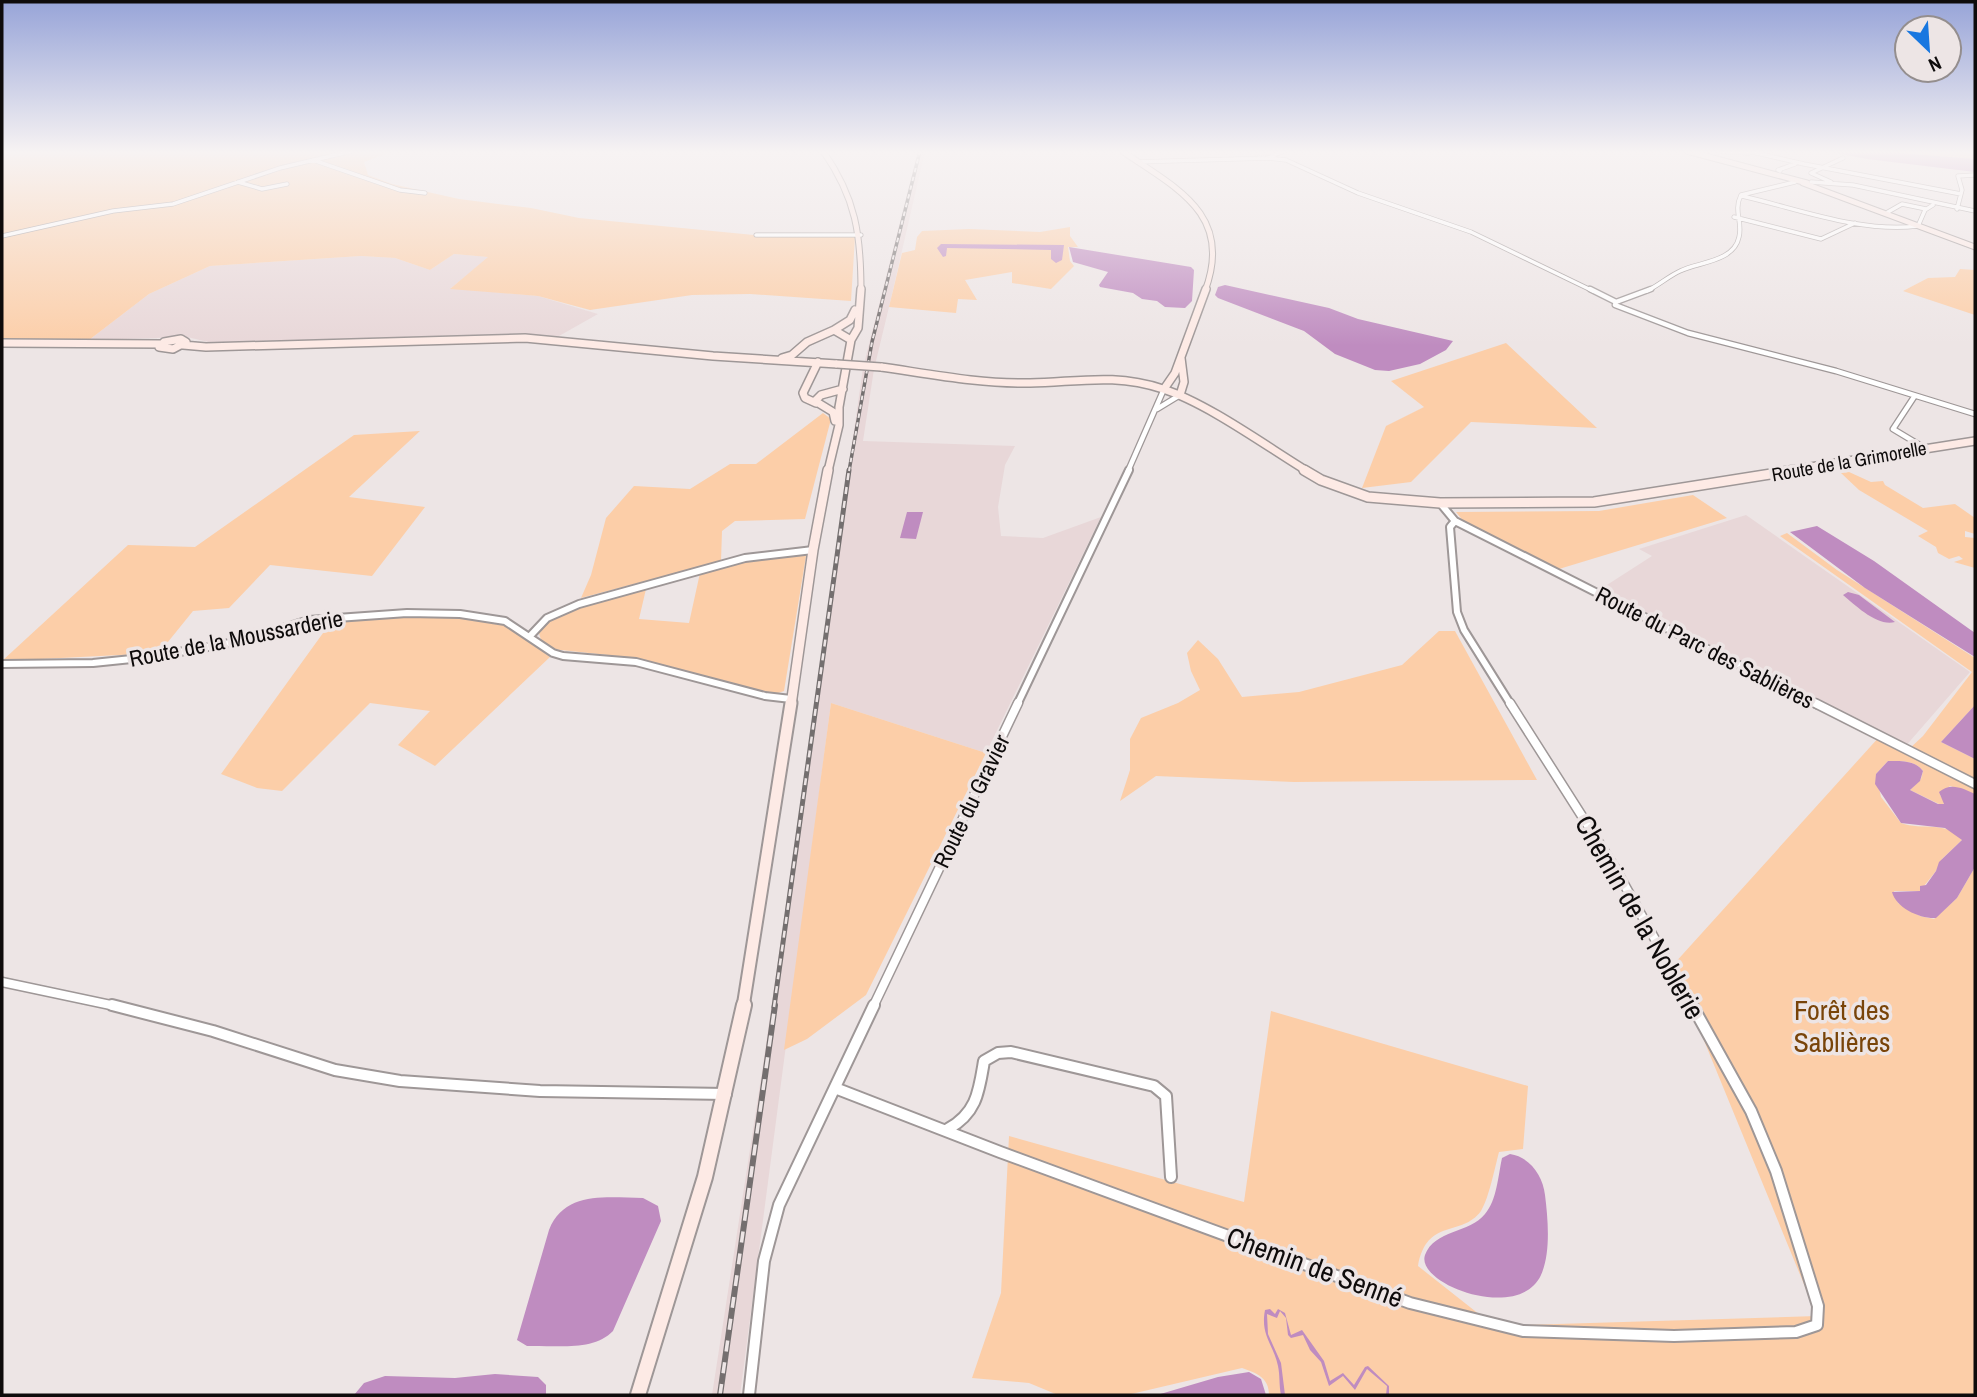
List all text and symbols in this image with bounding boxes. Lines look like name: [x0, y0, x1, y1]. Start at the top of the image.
north arrow: [1893, 14, 1963, 84]
text: N: [1925, 50, 1946, 79]
street label: Route de la Grimorelle: [1770, 435, 1928, 487]
street label: Route du Parc des Sablières: [1591, 578, 1819, 716]
street label: Route de la Moussarderie: [127, 602, 345, 674]
street label: Route du Gravier: [925, 729, 1017, 873]
street label: Chemin de la Noblerie: [1566, 808, 1714, 1026]
park label: Forêt des Sablières: [1794, 991, 1891, 1061]
street label: Chemin de Senné: [1222, 1217, 1408, 1317]

